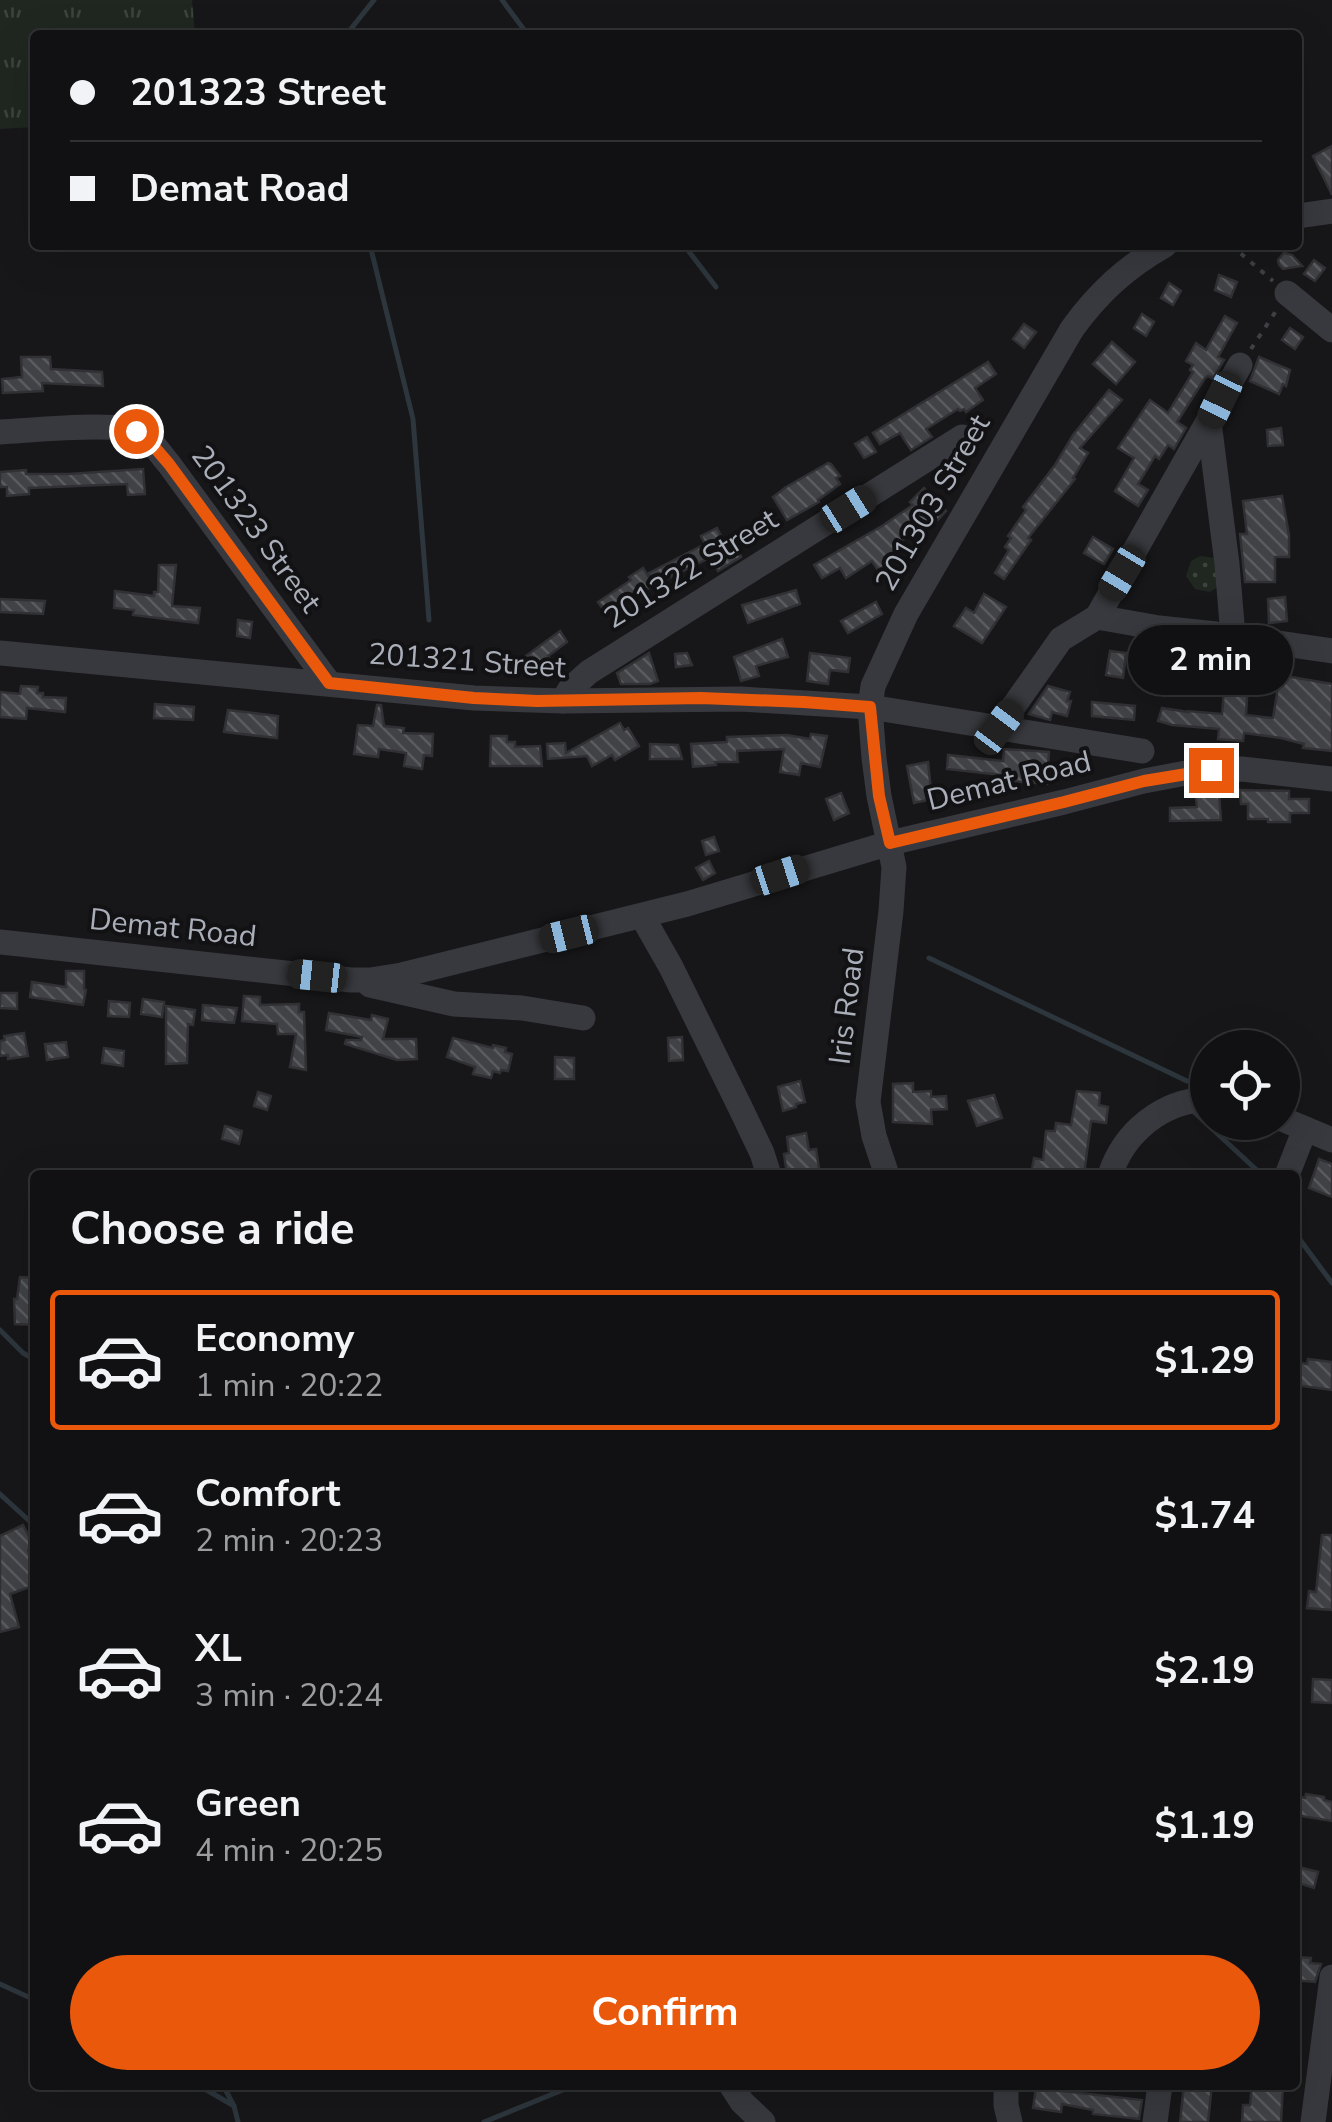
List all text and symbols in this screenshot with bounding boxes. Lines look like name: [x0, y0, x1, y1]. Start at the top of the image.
text: 201323 Street: [130, 67, 386, 118]
text: Demat Road: [130, 163, 350, 214]
car: [1193, 366, 1247, 434]
street label: 201303 Street: [866, 407, 1000, 599]
route start: [114, 409, 159, 454]
street label: 201323 Street: [181, 437, 331, 621]
car: [815, 480, 881, 538]
street label: 201322 Street: [596, 499, 786, 639]
car: [1094, 540, 1150, 606]
callout: 2 min: [1128, 625, 1294, 695]
street label: 201321 Street: [367, 634, 567, 688]
text: 2 min: [1169, 638, 1252, 681]
car: [969, 694, 1029, 760]
street label: Demat Road: [923, 741, 1095, 821]
route end: [1189, 748, 1234, 793]
car: [747, 851, 813, 899]
street label: Demat Road: [87, 899, 259, 957]
car: [536, 912, 602, 956]
street label: Iris Road: [820, 945, 874, 1067]
car: [286, 958, 348, 994]
map controls: [1190, 1030, 1300, 1140]
button: locate: [1190, 1030, 1300, 1140]
text: Choose a ride: [70, 1199, 355, 1260]
text: Economy: [195, 1313, 354, 1364]
icon: car: [75, 1315, 165, 1405]
text: $1.29: [1154, 1335, 1255, 1386]
text: 1 min · 20:22: [195, 1364, 383, 1407]
text: Comfort: [195, 1468, 340, 1519]
icon: car: [75, 1470, 165, 1560]
text: $1.74: [1154, 1490, 1255, 1541]
text: 2 min · 20:23: [195, 1519, 383, 1562]
text: XL: [195, 1623, 242, 1674]
icon: car: [75, 1625, 165, 1715]
text: $2.19: [1154, 1645, 1255, 1696]
text: 3 min · 20:24: [195, 1674, 383, 1717]
text: Green: [195, 1778, 301, 1829]
icon: car: [75, 1780, 165, 1870]
text: $1.19: [1154, 1800, 1255, 1851]
text: 4 min · 20:25: [195, 1829, 383, 1872]
button: Confirm: [70, 1955, 1260, 2070]

